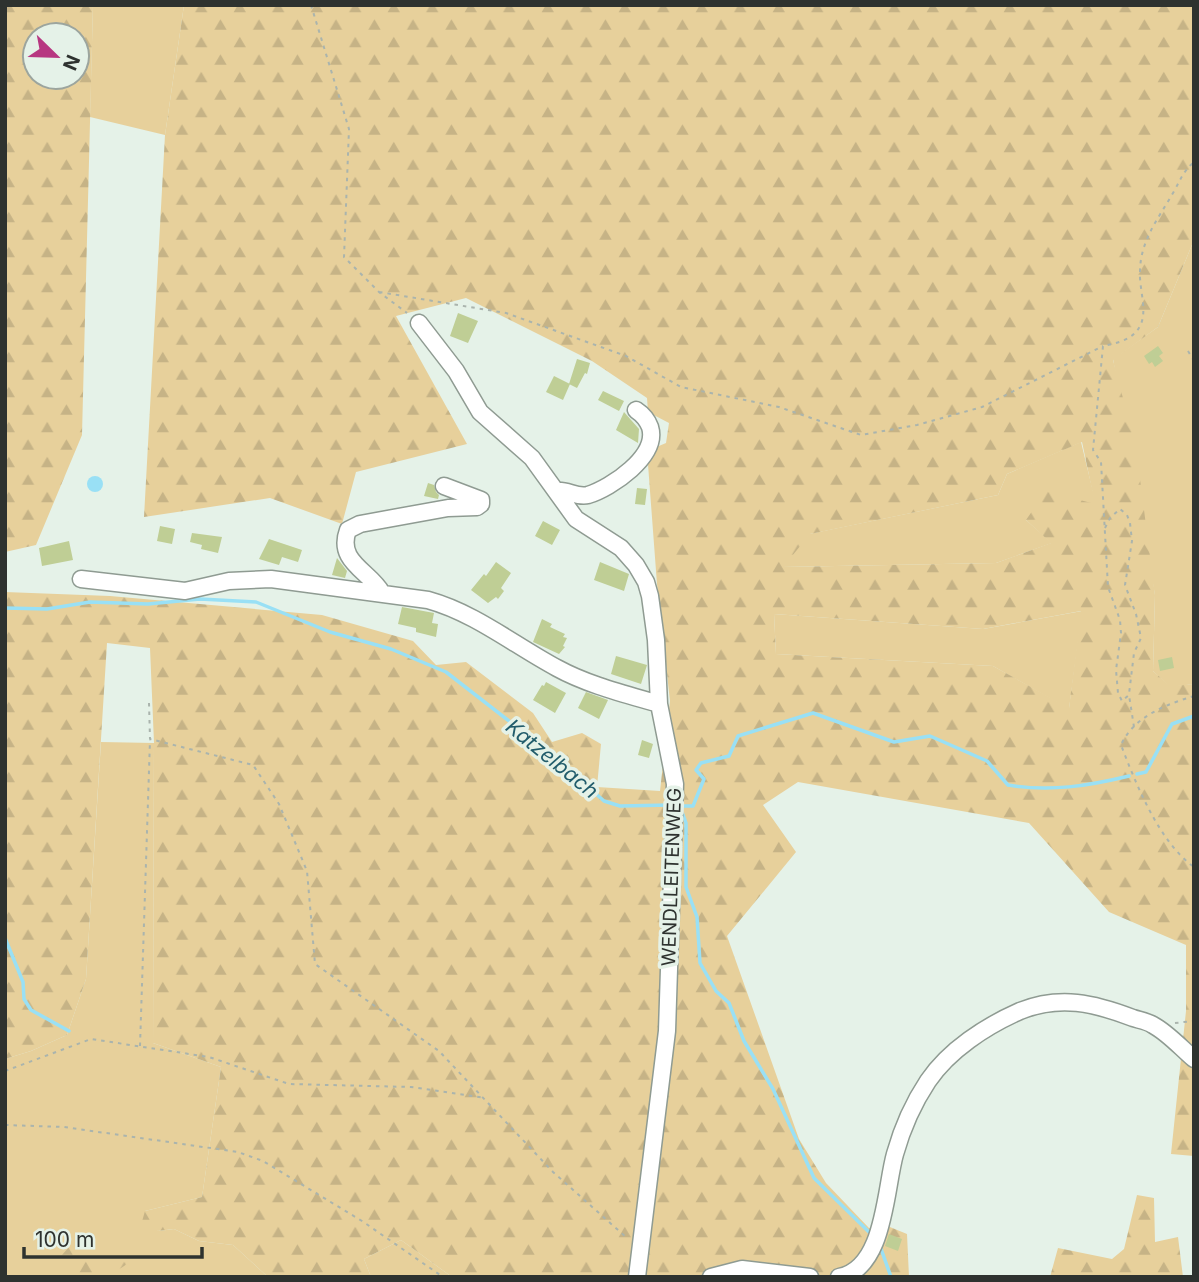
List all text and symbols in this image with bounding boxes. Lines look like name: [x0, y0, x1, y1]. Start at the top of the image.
north arrow: [21, 21, 91, 91]
text: N: [58, 51, 85, 74]
water label: Katzelbach: [501, 714, 604, 803]
street label: WENDLLEITENWEG: [657, 787, 686, 967]
scale bar: [24, 1216, 203, 1260]
text: 100 m: [35, 1227, 94, 1252]

